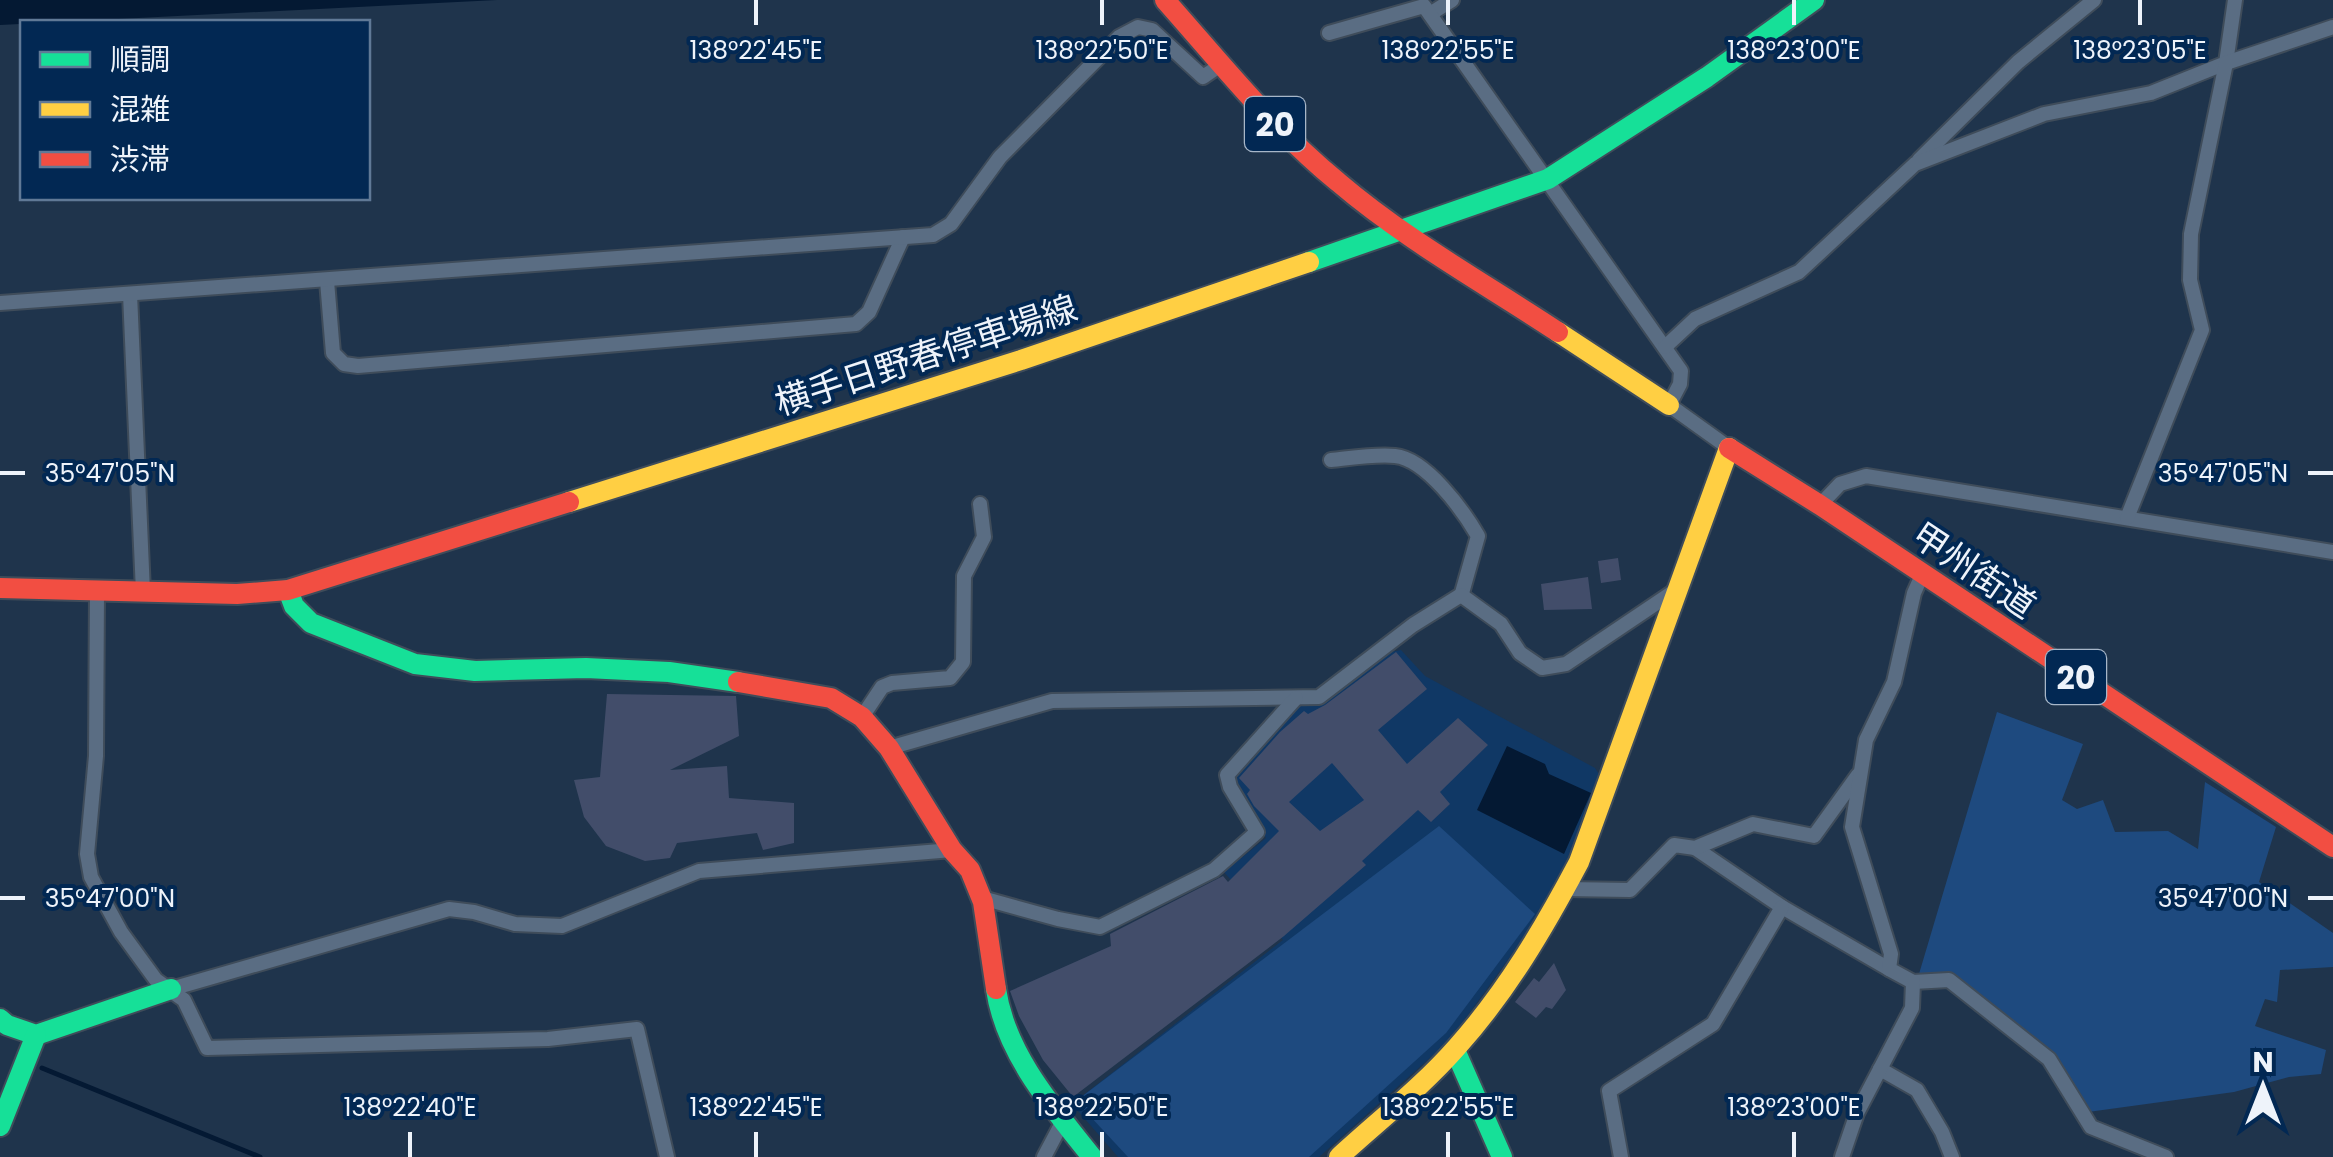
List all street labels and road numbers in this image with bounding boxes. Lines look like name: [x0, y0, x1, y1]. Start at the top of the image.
road number: 20: [1245, 97, 1305, 151]
street label: 横手日野春停車場線: [769, 283, 1083, 427]
street label: 甲州街道: [1902, 511, 2046, 629]
road number: 20: [2046, 650, 2106, 704]

